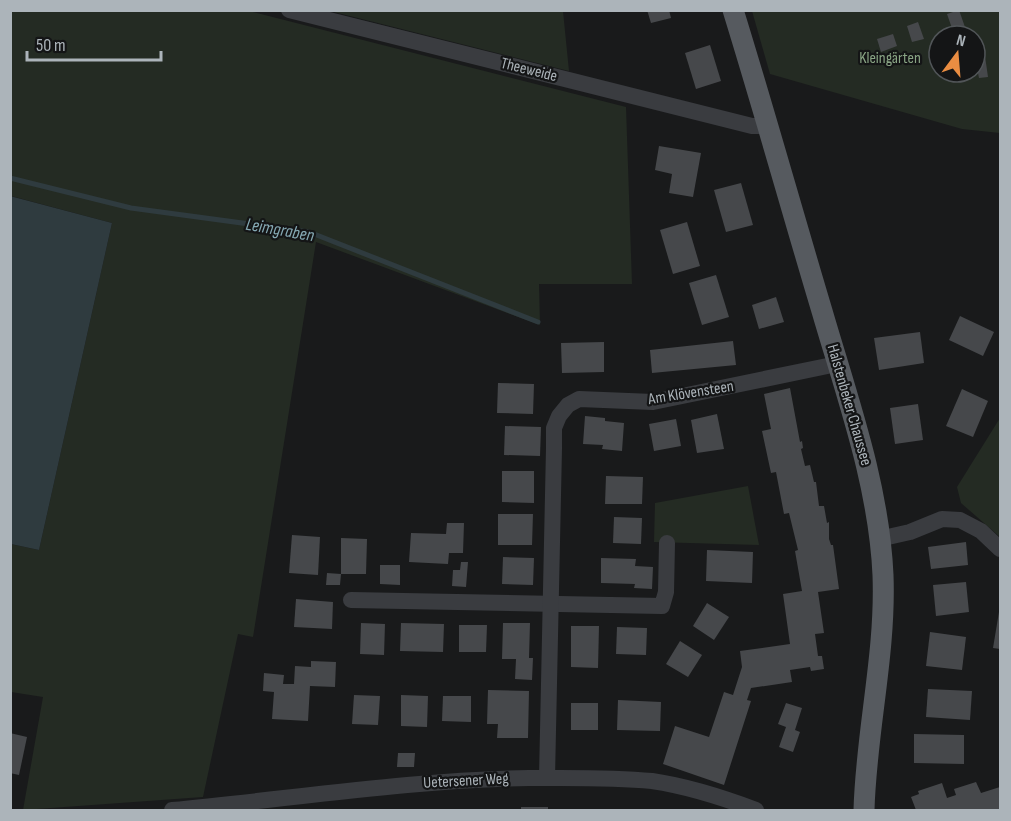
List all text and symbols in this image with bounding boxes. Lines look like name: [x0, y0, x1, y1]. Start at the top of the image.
scale bar: [27, 24, 160, 62]
north arrow: [927, 24, 987, 84]
text: N: [954, 31, 967, 51]
text: 50 m: [36, 35, 66, 56]
park label: Kleingärten: [859, 49, 921, 68]
street label: Theeweide: [499, 54, 559, 86]
water label: Leimgraben: [244, 214, 316, 246]
street label: Halstenbeker Chaussee: [823, 342, 875, 468]
street label: Am Klövensteen: [646, 377, 735, 409]
street label: Uetersener Weg: [423, 769, 509, 793]

